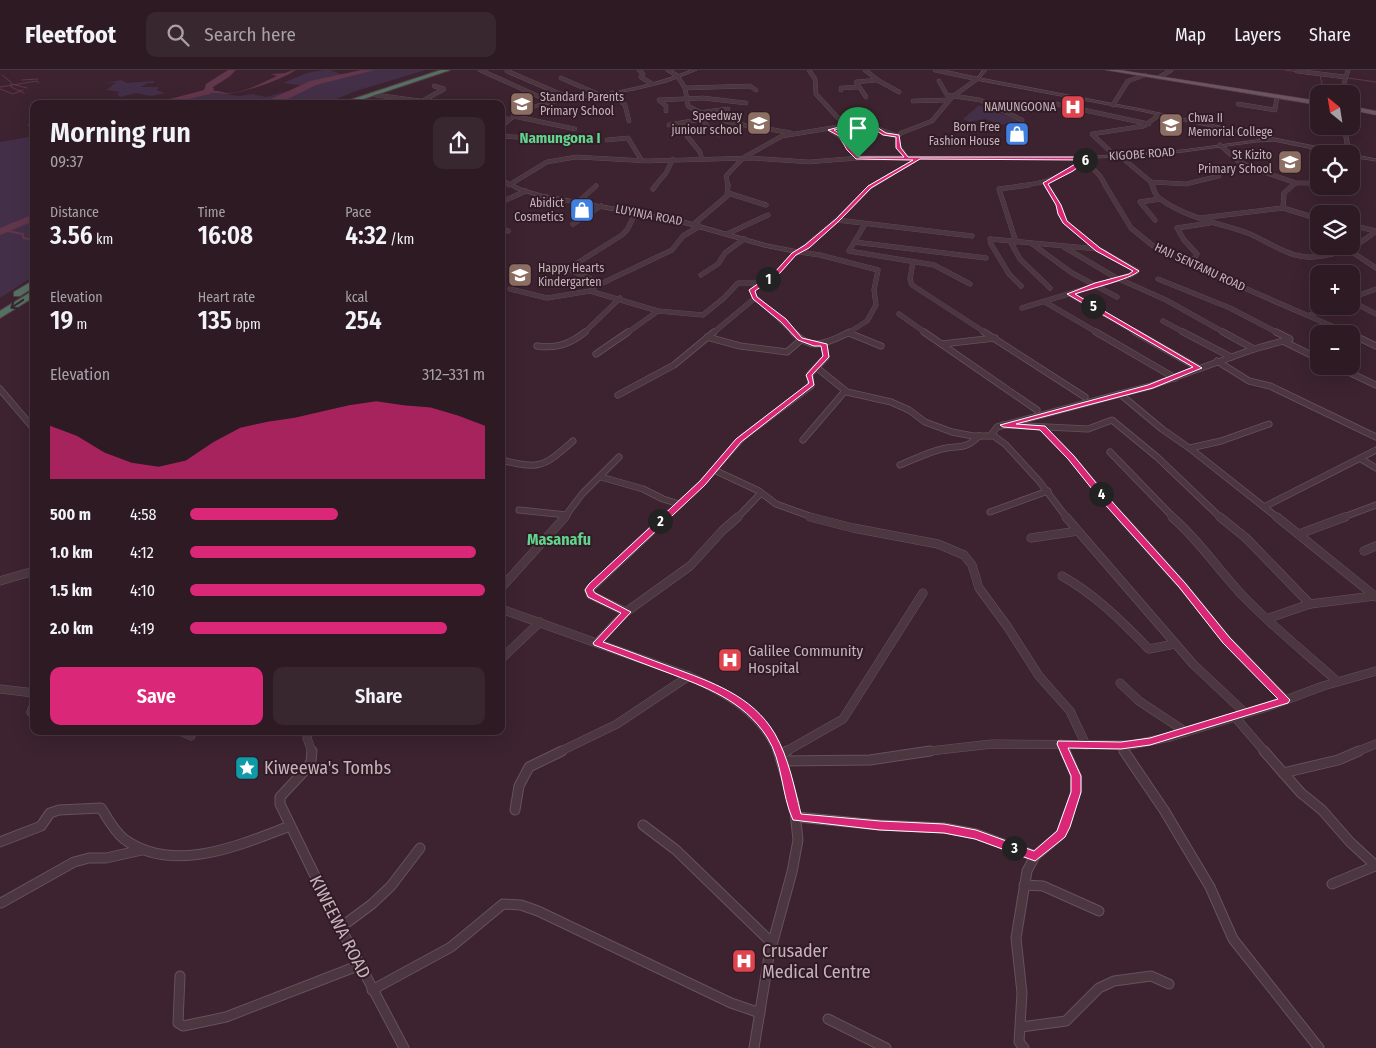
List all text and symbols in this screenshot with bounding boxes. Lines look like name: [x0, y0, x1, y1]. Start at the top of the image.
search box: [146, 12, 496, 57]
text: Fleetfoot: [25, 21, 116, 49]
icon: search: [164, 21, 192, 49]
text: Search here: [204, 23, 296, 46]
text: Map: [1175, 24, 1206, 46]
text: Layers: [1234, 24, 1281, 46]
text: Share: [1309, 24, 1351, 46]
north arrow: [1310, 85, 1360, 135]
map controls: [1310, 85, 1360, 375]
place label: Standard Parents Primary School: [540, 90, 624, 118]
school or university icon: Standard Parents Primary School: [509, 91, 535, 117]
hospital icon: NAMUNGOONA: [1060, 94, 1086, 120]
place label: NAMUNGOONA: [984, 100, 1057, 114]
pin: [837, 107, 879, 158]
place label: Speedway juniour school: [670, 109, 743, 137]
school or university icon: Speedway juniour school: [746, 110, 772, 136]
place label: Chwa II Memorial College: [1188, 111, 1273, 139]
school or university icon: Chwa II Memorial College: [1158, 112, 1184, 138]
icon: arrive: [844, 114, 872, 142]
text: Morning run: [50, 116, 191, 149]
button: share: [433, 117, 485, 169]
place label: Born Free Fashion House: [929, 120, 1000, 148]
shop icon: Born Free Fashion House: [1004, 121, 1030, 147]
district label: Namungona I: [519, 129, 601, 147]
street label: KIGOBE ROAD: [1109, 145, 1175, 163]
button: locate: [1310, 145, 1360, 195]
pin: 6: [1072, 148, 1098, 172]
place label: St Kizito Primary School: [1198, 148, 1272, 176]
school or university icon: St Kizito Primary School: [1277, 149, 1303, 175]
text: 09:37: [50, 152, 83, 171]
text: 6: [1082, 152, 1089, 169]
place label: Abidict Cosmetics: [514, 196, 564, 224]
shop icon: Abidict Cosmetics: [569, 197, 595, 223]
street label: LUYINJA ROAD: [614, 202, 684, 228]
text: Distance: [50, 204, 99, 221]
text: Time: [198, 204, 225, 221]
text: Pace: [345, 204, 371, 221]
button: layers: [1310, 205, 1360, 255]
text: 3.56: [50, 221, 93, 251]
text: 16:08: [198, 221, 253, 251]
text: 4:32: [345, 221, 387, 251]
text: km: [93, 231, 113, 248]
text: /km: [387, 231, 414, 248]
street label: HAJI SENTAMU ROAD: [1152, 240, 1248, 294]
place label: Happy Hearts Kindergarten: [538, 261, 604, 289]
school or university icon: Happy Hearts Kindergarten: [507, 262, 533, 288]
button: +: [1310, 265, 1360, 315]
pin: 1: [756, 266, 780, 292]
text: 1: [766, 271, 771, 288]
text: Elevation: [50, 289, 103, 306]
text: Heart rate: [198, 289, 255, 306]
text: kcal: [345, 289, 368, 306]
pin: 5: [1080, 294, 1106, 318]
text: 5: [1090, 298, 1097, 315]
one-way arrow: [10, 299, 24, 309]
text: 19: [50, 306, 73, 336]
text: 135: [198, 306, 232, 336]
text: 254: [345, 306, 382, 336]
text: m: [73, 316, 87, 333]
text: bpm: [232, 316, 261, 333]
button: −: [1310, 325, 1360, 375]
text: Elevation: [50, 365, 110, 384]
text: 312–331 m: [422, 365, 485, 384]
pin: 4: [1088, 482, 1114, 506]
text: 4: [1098, 486, 1105, 503]
text: 500 m: [50, 505, 91, 524]
text: 4:58: [130, 505, 157, 524]
pin: 2: [648, 508, 672, 534]
text: 2: [657, 513, 664, 530]
district label: Masanafu: [527, 530, 591, 549]
text: 1.0 km: [50, 543, 93, 562]
text: 4:12: [130, 543, 154, 562]
text: 1.5 km: [50, 581, 92, 600]
text: 4:10: [130, 581, 155, 600]
text: 2.0 km: [50, 619, 93, 638]
text: 4:19: [130, 619, 155, 638]
place label: Galilee Community Hospital: [748, 642, 863, 677]
hospital icon: Galilee Community Hospital: [717, 647, 743, 673]
button: Save: [50, 667, 263, 725]
button: Share: [273, 667, 485, 725]
place icon: Kiweewa's Tombs: [234, 755, 260, 781]
place label: Kiweewa's Tombs: [264, 757, 391, 779]
pin: 3: [1002, 836, 1026, 860]
text: 3: [1011, 840, 1018, 857]
street label: KIWEEWA ROAD: [305, 872, 375, 982]
place label: Crusader Medical Centre: [762, 940, 871, 983]
hospital icon: Crusader Medical Centre: [731, 948, 757, 974]

